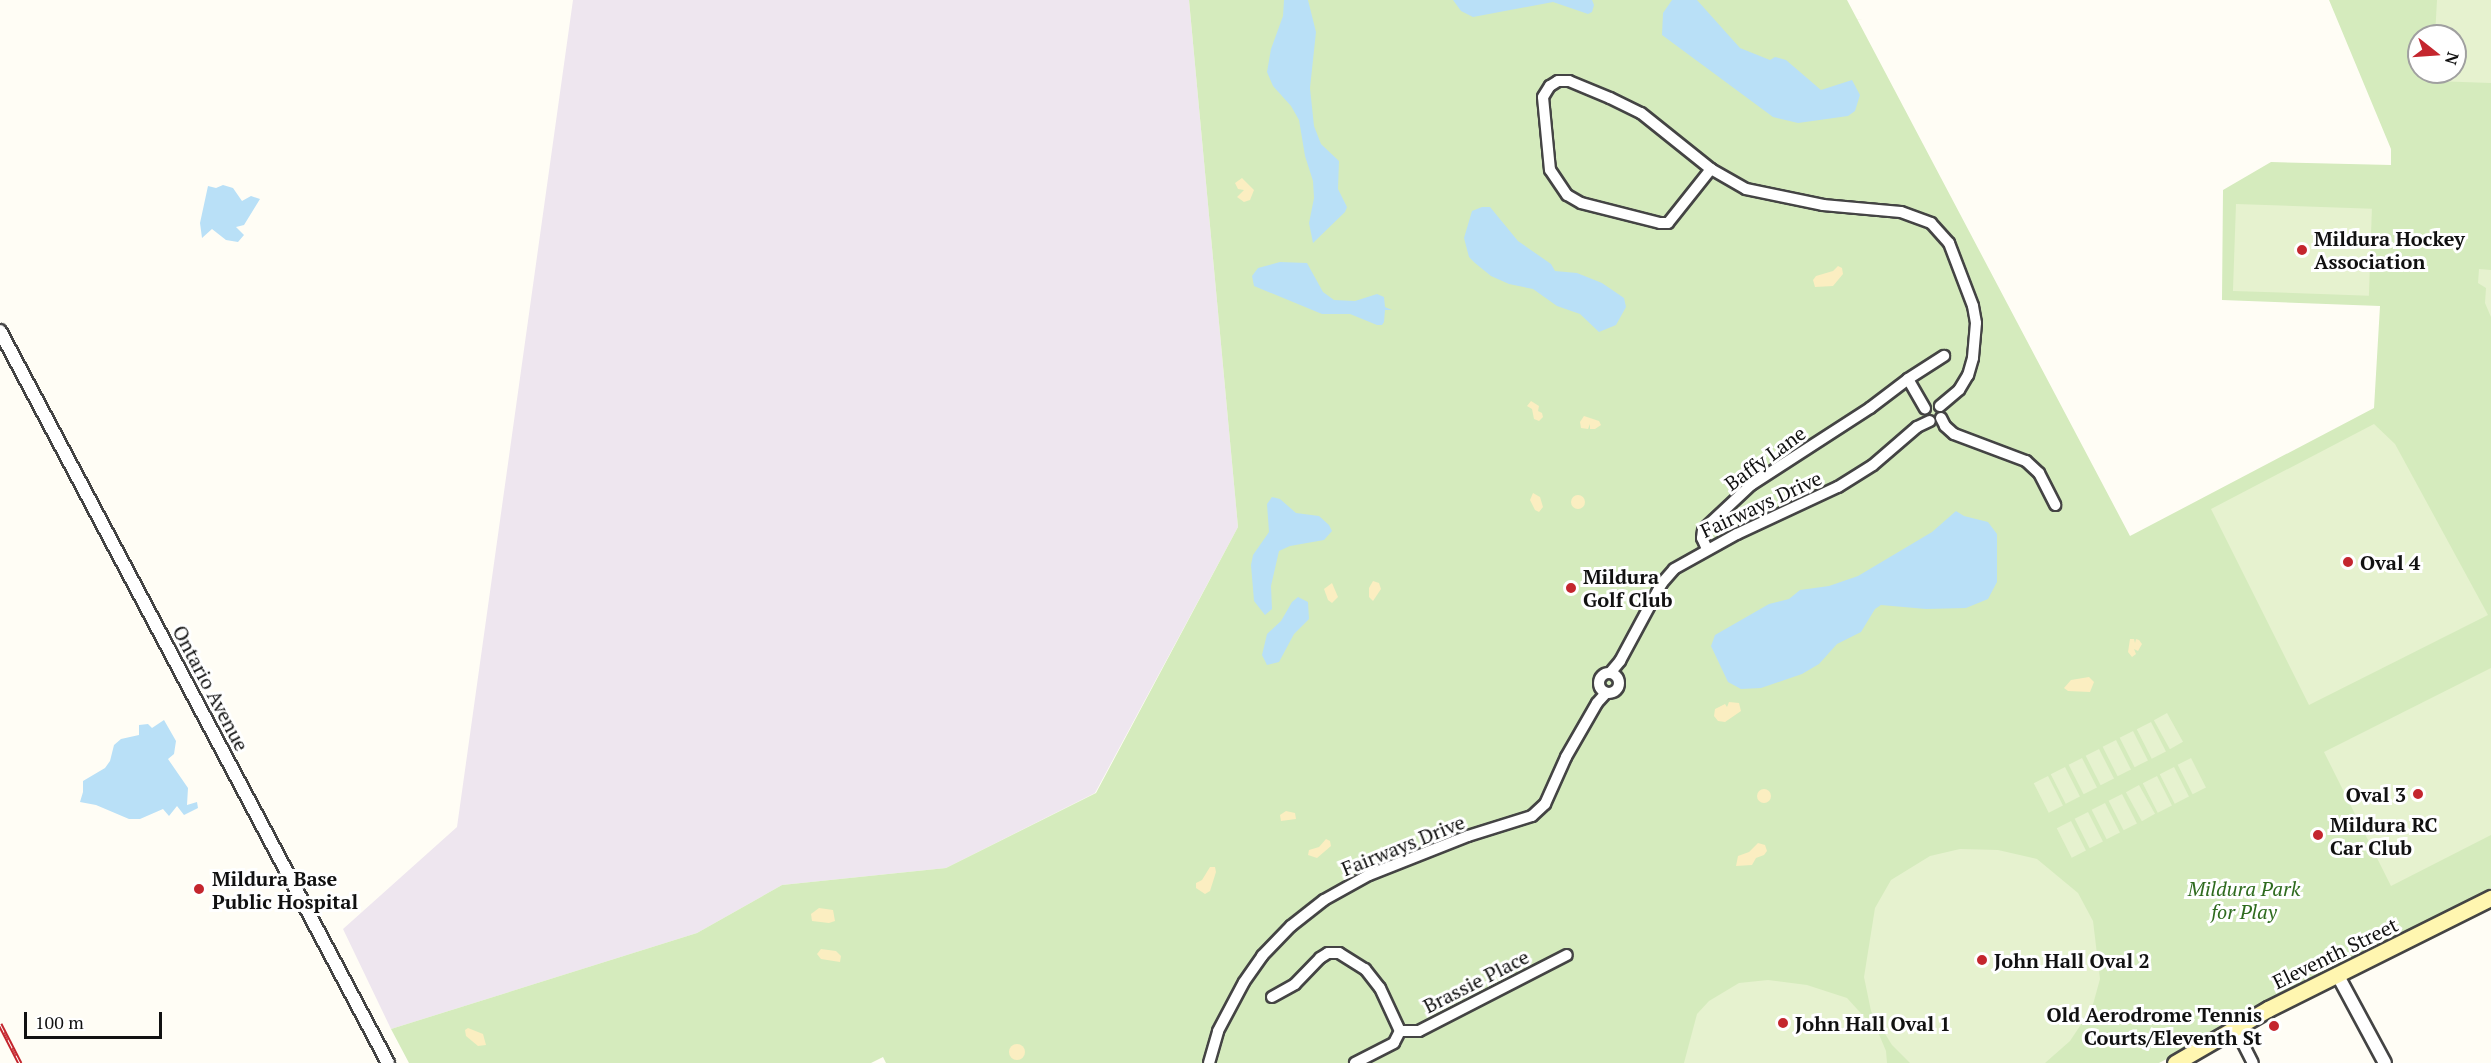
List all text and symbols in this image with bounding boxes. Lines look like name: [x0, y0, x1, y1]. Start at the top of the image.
north arrow: [2407, 24, 2467, 84]
text: N: [2440, 50, 2465, 68]
place label: Mildura Hockey Association: [2314, 226, 2465, 273]
marker: Mildura Hockey Association: [2295, 243, 2309, 257]
street label: Baffy Lane: [1720, 421, 1810, 495]
street label: Fairways Drive: [1697, 465, 1825, 543]
place label: Oval 4: [2360, 550, 2420, 574]
marker: Oval 4: [2341, 555, 2355, 569]
place label: Mildura Golf Club: [1583, 564, 1672, 611]
marker: Mildura Golf Club: [1564, 581, 1578, 595]
street label: Ontario Avenue: [168, 621, 254, 755]
place label: Oval 3: [2346, 782, 2406, 806]
marker: Oval 3: [2411, 787, 2425, 801]
street label: Fairways Drive: [1338, 809, 1468, 881]
place label: Mildura RC Car Club: [2330, 812, 2438, 859]
marker: Mildura RC Car Club: [2311, 828, 2325, 842]
place label: Mildura Base Public Hospital: [212, 866, 358, 913]
park label: Mildura Park for Play: [2188, 877, 2300, 924]
marker: Mildura Base Public Hospital: [190, 880, 208, 898]
street label: Eleventh Street: [2268, 912, 2402, 994]
street label: Brassie Place: [1419, 944, 1533, 1018]
place label: John Hall Oval 2: [1994, 948, 2150, 972]
marker: John Hall Oval 2: [1975, 953, 1989, 967]
scale bar: [27, 1000, 165, 1038]
place label: Old Aerodrome Tennis Courts/Eleventh St: [2046, 1002, 2262, 1049]
text: 100 m: [35, 1010, 84, 1034]
place label: John Hall Oval 1: [1795, 1011, 1951, 1035]
marker: John Hall Oval 1: [1776, 1016, 1790, 1030]
marker: Old Aerodrome Tennis Courts/Eleventh St: [2267, 1019, 2281, 1033]

